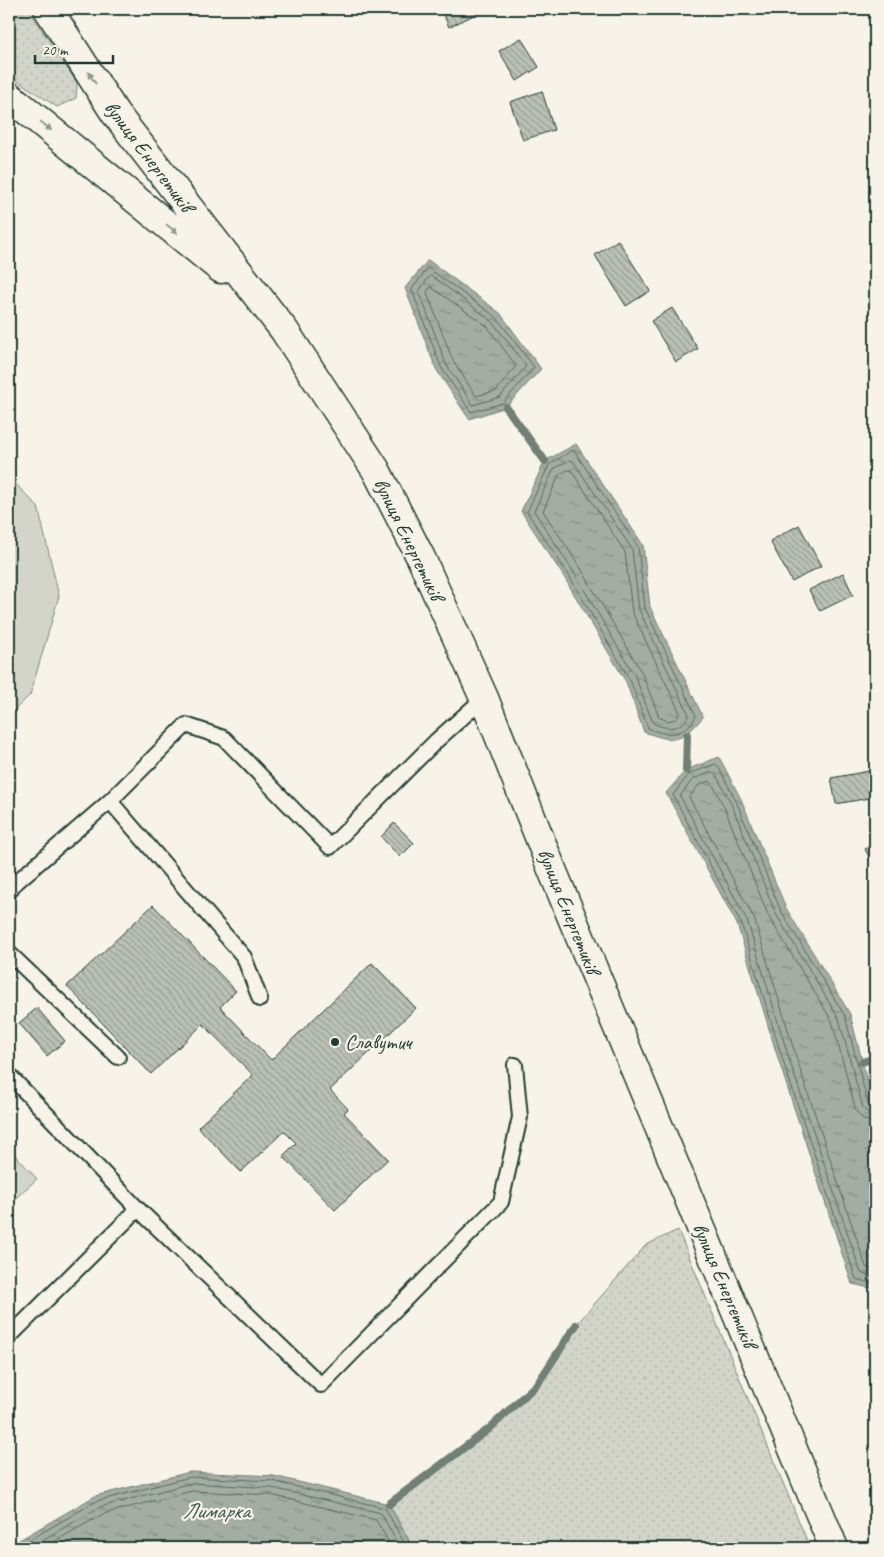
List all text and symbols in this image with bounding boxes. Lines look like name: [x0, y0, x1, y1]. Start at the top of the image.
scale bar: [35, 32, 112, 64]
text: 20 m: [42, 41, 69, 60]
one-way arrow: [87, 71, 97, 84]
street label: вулиця Енергетиків: [99, 95, 202, 221]
one-way arrow: [40, 121, 53, 132]
one-way arrow: [165, 224, 178, 235]
street label: вулиця Енергетиків: [368, 474, 452, 609]
street label: вулиця Енергетиків: [532, 845, 608, 982]
place label: Славутич: [345, 1029, 413, 1055]
marker: Славутич: [329, 1036, 341, 1048]
street label: вулиця Енергетиків: [687, 1219, 765, 1356]
water label: Лимарка: [182, 1497, 253, 1525]

